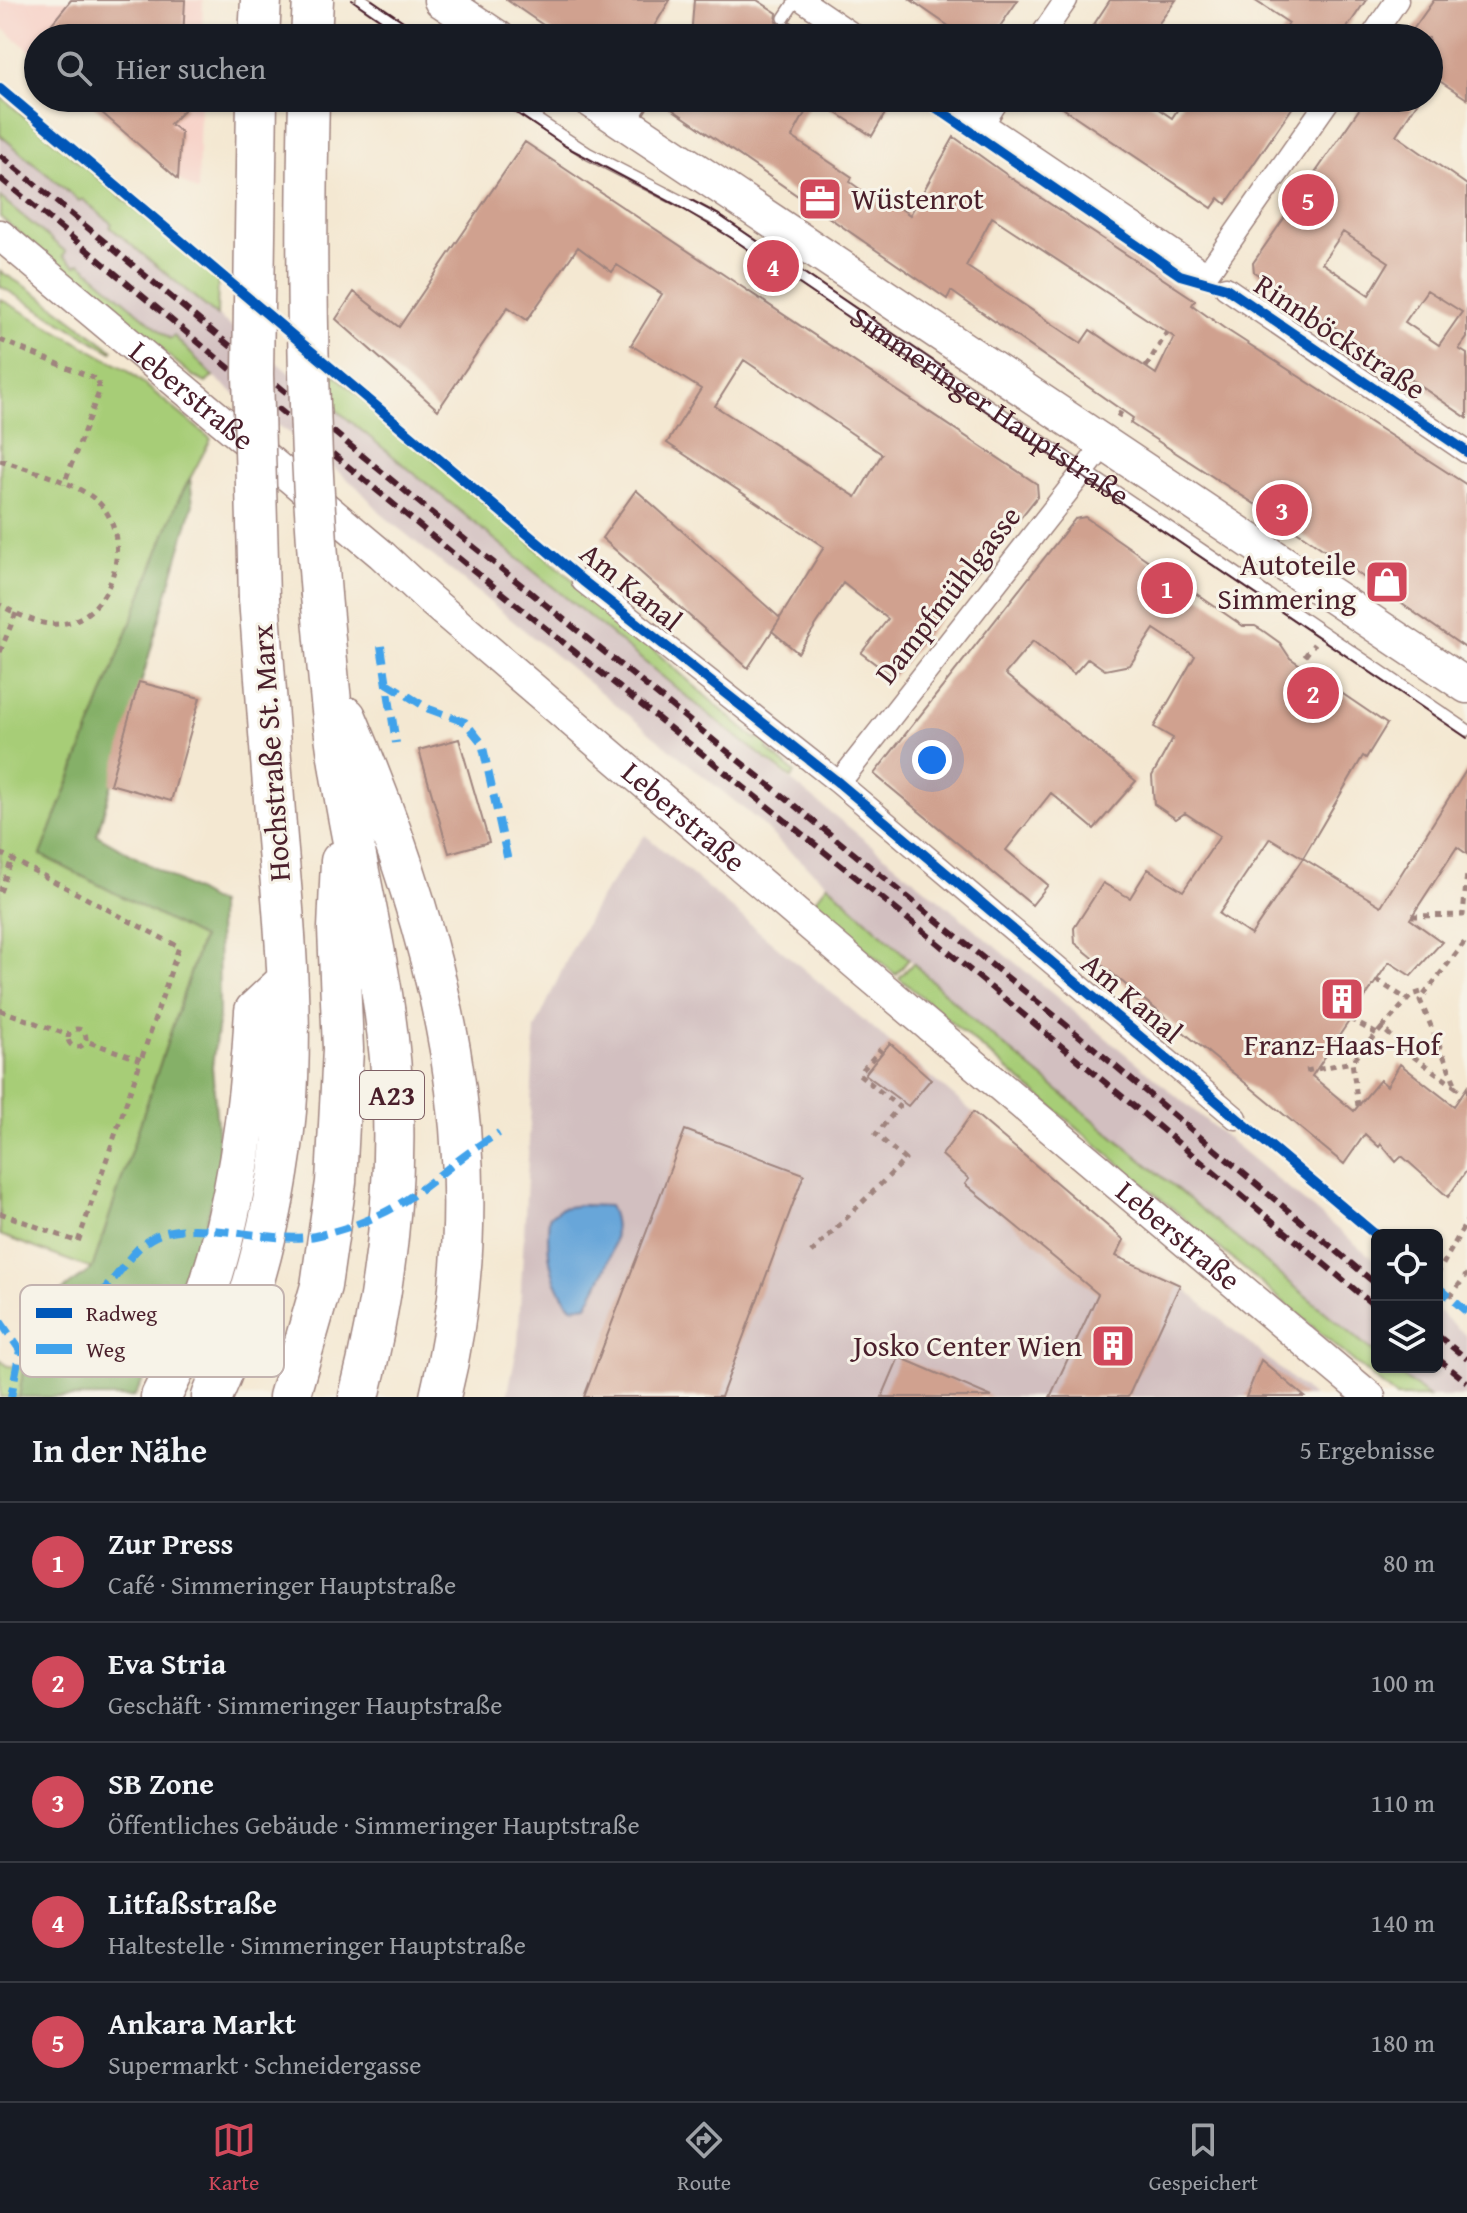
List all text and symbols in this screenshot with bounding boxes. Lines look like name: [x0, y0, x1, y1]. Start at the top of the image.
search box: [24, 24, 1443, 112]
icon: search: [52, 46, 96, 90]
text: Hier suchen: [116, 46, 266, 90]
pin: 5: [1282, 170, 1334, 230]
office icon: Wüstenrot: [796, 175, 844, 223]
place label: Wüstenrot: [851, 176, 984, 220]
pin: 4: [747, 236, 799, 296]
street label: Rinnböckstraße: [1246, 262, 1435, 410]
street label: Simmeringer Hauptstraße: [842, 295, 1139, 516]
street label: Leberstraße: [120, 329, 264, 460]
pin: 3: [1256, 480, 1308, 540]
street label: Dampfmühlgasse: [863, 496, 1031, 693]
street label: Am Kanal: [571, 531, 692, 641]
place label: Autoteile Simmering: [1217, 542, 1356, 620]
pin: 1: [1141, 558, 1193, 618]
shop icon: Autoteile Simmering: [1363, 558, 1411, 606]
street label: Hochstraße St. Marx: [239, 622, 301, 883]
pin: 2: [1287, 663, 1339, 723]
your location: [912, 740, 952, 780]
street label: Leberstraße: [613, 750, 756, 882]
street label: Am Kanal: [1072, 942, 1193, 1053]
building icon: Franz-Haas-Hof: [1318, 975, 1366, 1023]
place label: Franz-Haas-Hof: [1244, 1022, 1444, 1066]
road number: A23: [360, 1071, 424, 1119]
street label: Leberstraße: [1107, 1170, 1251, 1300]
map controls: [1371, 1229, 1443, 1373]
button: locate: [1371, 1229, 1443, 1301]
legend: [20, 1285, 284, 1377]
text: Radweg: [86, 1297, 157, 1329]
button: layers: [1371, 1301, 1443, 1373]
building icon: Josko Center Wien: [1089, 1322, 1137, 1370]
place label: Josko Center Wien: [849, 1323, 1082, 1367]
text: Weg: [86, 1333, 125, 1365]
text: In der Nähe: [32, 1425, 207, 1474]
text: 5 Ergebnisse: [1300, 1430, 1435, 1469]
text: Zur Press: [108, 1521, 233, 1565]
text: 1: [51, 1543, 65, 1582]
text: 80 m: [1383, 1543, 1435, 1582]
text: Café · Simmeringer Hauptstraße: [108, 1565, 456, 1604]
text: Eva Stria: [108, 1641, 226, 1685]
text: 2: [51, 1663, 65, 1702]
text: 100 m: [1370, 1663, 1435, 1702]
text: Geschäft · Simmeringer Hauptstraße: [108, 1685, 503, 1724]
text: SB Zone: [108, 1761, 214, 1805]
text: 3: [51, 1783, 65, 1822]
text: 110 m: [1370, 1783, 1435, 1822]
text: Öffentliches Gebäude · Simmeringer Hauptstraße: [108, 1805, 640, 1844]
text: Litfaßstraße: [108, 1881, 277, 1925]
text: 4: [51, 1903, 65, 1942]
text: 140 m: [1370, 1903, 1435, 1942]
text: Haltestelle · Simmeringer Hauptstraße: [108, 1925, 526, 1964]
text: Ankara Markt: [108, 2001, 296, 2045]
text: 5: [51, 2023, 65, 2062]
text: 180 m: [1370, 2023, 1435, 2062]
text: Supermarkt · Schneidergasse: [108, 2045, 422, 2084]
tab: Karte: [209, 2118, 259, 2198]
tab: Route: [677, 2118, 731, 2198]
tab: Gespeichert: [1149, 2118, 1258, 2198]

